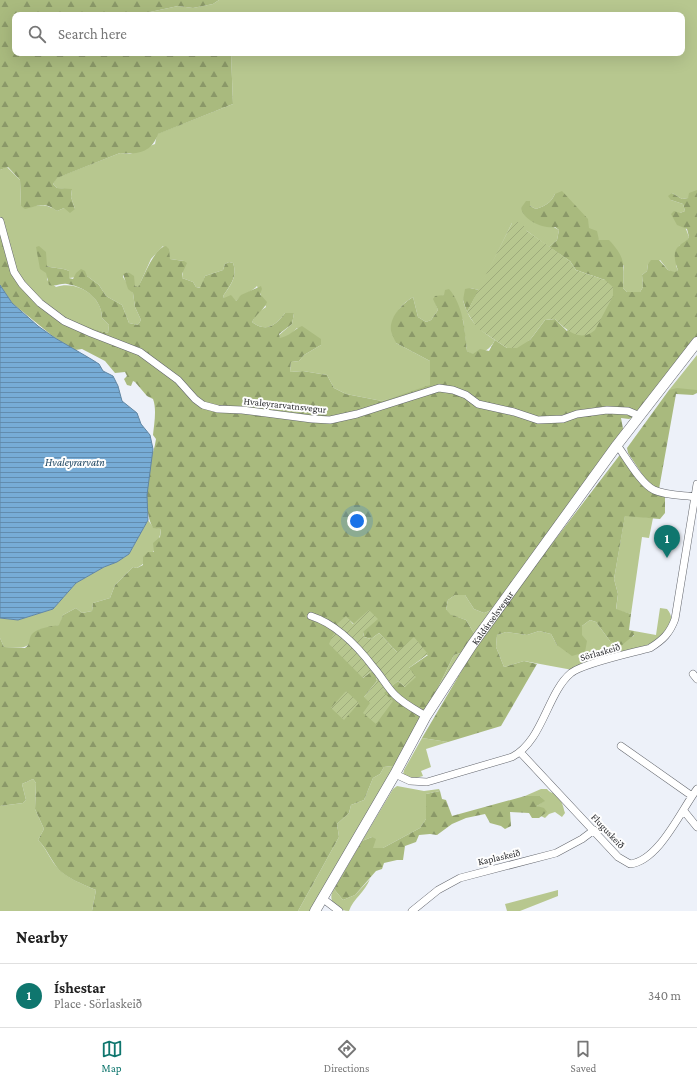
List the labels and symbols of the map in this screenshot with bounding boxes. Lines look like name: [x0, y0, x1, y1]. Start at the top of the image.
street label: Hvaleyrarvatnsvegur: [243, 395, 327, 415]
water label: Hvaleyrarvatn: [45, 456, 105, 469]
your location: [347, 511, 367, 531]
pin: 1: [654, 525, 680, 558]
street label: Kaldárselsvegur: [469, 588, 515, 647]
street label: Sörlaskeið: [579, 641, 621, 663]
street label: Fluguskeið: [589, 811, 627, 851]
street label: Kaplaskeið: [477, 847, 521, 867]

